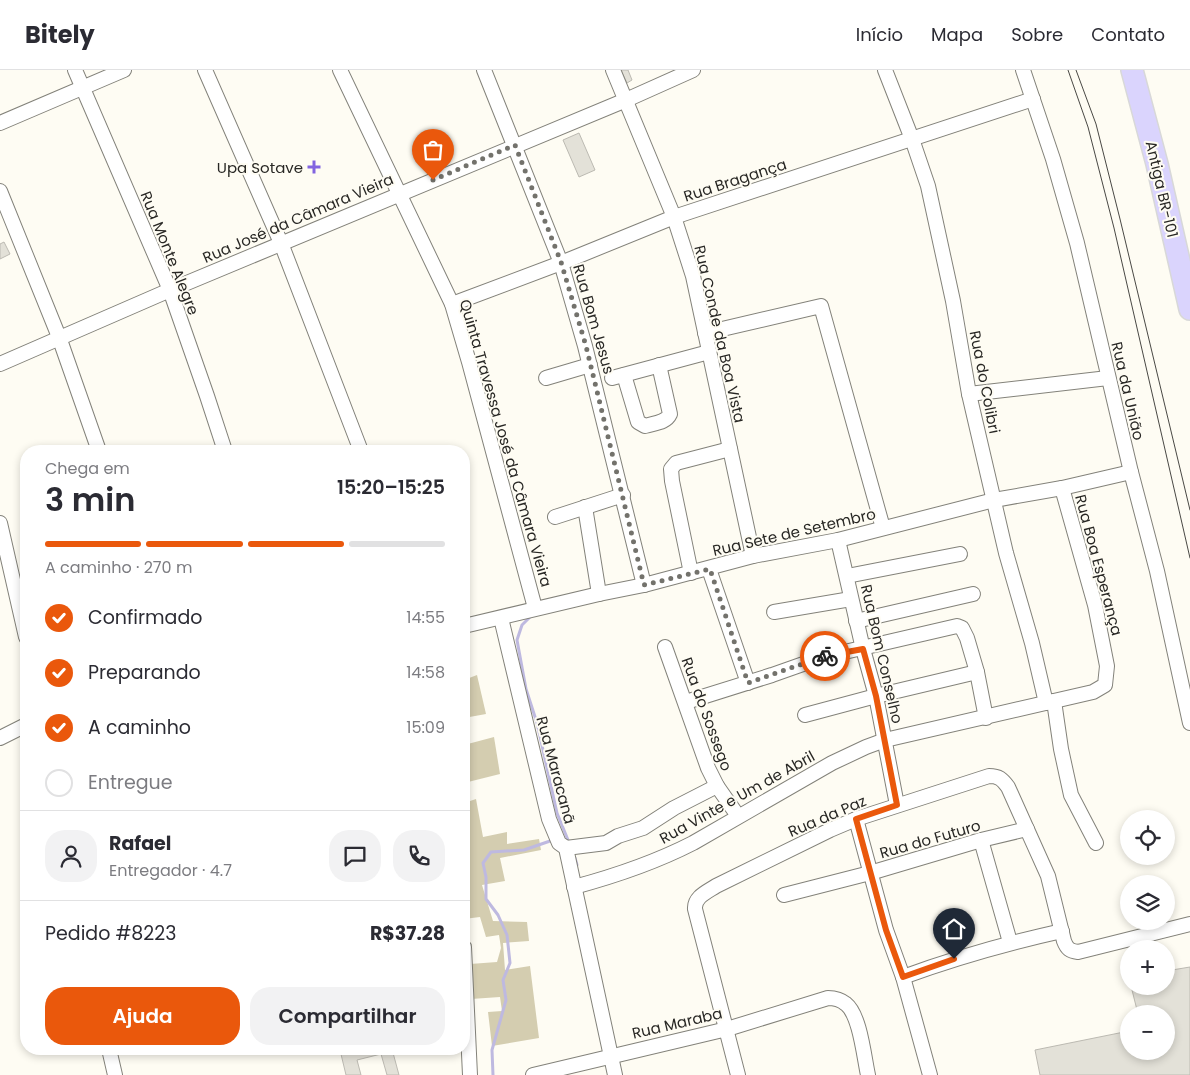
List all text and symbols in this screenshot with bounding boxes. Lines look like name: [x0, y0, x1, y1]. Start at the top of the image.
text: Bitely: [25, 18, 95, 51]
text: Início: [856, 22, 903, 47]
text: Mapa: [931, 22, 983, 47]
text: Sobre: [1011, 22, 1063, 47]
text: Contato: [1091, 22, 1165, 47]
pin: [412, 129, 454, 180]
icon: bag: [419, 136, 447, 164]
street label: Antiga BR-101: [1141, 139, 1183, 239]
street label: Rua Bragança: [681, 153, 789, 207]
place label: Upa Sotave: [217, 157, 303, 178]
marker: Upa Sotave: [307, 160, 321, 174]
street label: Rua José da Câmara Vieira: [199, 168, 397, 268]
street label: Rua Monte Alegre: [136, 188, 204, 318]
street label: Rua Conde da Boa Vista: [689, 243, 751, 425]
street label: Rua Bom Jesus: [568, 261, 620, 377]
street label: Quinta Travessa José da Câmara Vieira: [455, 297, 557, 589]
street label: Rua do Colibri: [965, 329, 1005, 435]
street label: Rua da União: [1106, 340, 1150, 442]
text: Chega em: [45, 457, 130, 480]
text: 15:20–15:25: [337, 474, 445, 501]
text: 3 min: [45, 477, 135, 522]
street label: Rua Boa Esperança: [1070, 492, 1128, 638]
street label: Rua Sete de Setembro: [710, 503, 878, 561]
text: A caminho · 270 m: [45, 556, 192, 579]
street label: Rua Bom Conselho: [856, 582, 908, 726]
icon: check: [45, 604, 73, 632]
text: Confirmado: [88, 604, 202, 631]
text: 14:55: [406, 606, 445, 629]
courier: [800, 631, 850, 681]
icon: bike: [811, 642, 839, 670]
street label: Rua do Sossego: [677, 654, 737, 774]
icon: check: [45, 659, 73, 687]
text: Preparando: [88, 659, 201, 686]
text: 14:58: [406, 661, 445, 684]
icon: check: [45, 714, 73, 742]
text: A caminho: [88, 714, 191, 741]
street label: Rua Maracanã: [532, 714, 580, 826]
text: 15:09: [406, 716, 445, 739]
street label: Rua Vinte e Um de Abril: [656, 745, 818, 849]
text: Entregue: [88, 769, 172, 796]
street label: Rua da Paz: [785, 790, 869, 842]
map controls: [1120, 810, 1175, 1060]
button: locate: [1120, 810, 1175, 865]
street label: Rua do Futuro: [877, 815, 983, 863]
button: person: [45, 830, 97, 882]
text: Rafael: [109, 830, 171, 857]
button: chat: [329, 830, 381, 882]
button: phone: [393, 830, 445, 882]
text: Entregador · 4.7: [109, 859, 232, 882]
button: layers: [1120, 875, 1175, 930]
pin: [933, 908, 975, 959]
icon: home: [940, 915, 968, 943]
text: Pedido #8223: [45, 920, 176, 947]
text: R$37.28: [370, 920, 445, 947]
button: +: [1120, 940, 1175, 995]
button: Ajuda: [45, 987, 240, 1045]
button: Compartilhar: [250, 987, 445, 1045]
street label: Rua Maraba: [630, 1002, 724, 1044]
button: −: [1120, 1005, 1175, 1060]

